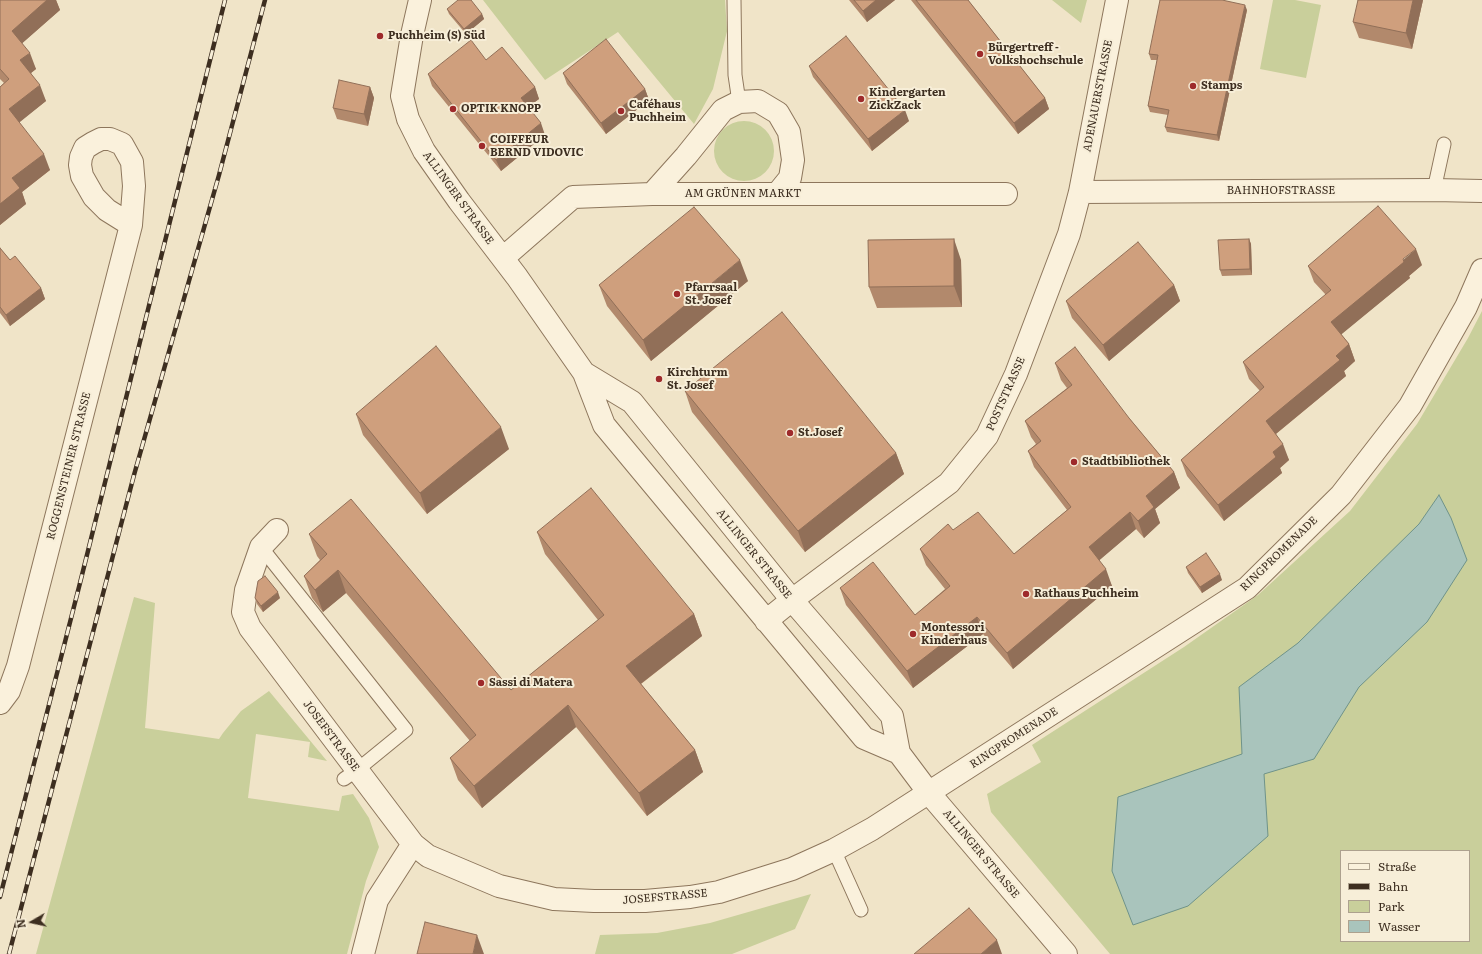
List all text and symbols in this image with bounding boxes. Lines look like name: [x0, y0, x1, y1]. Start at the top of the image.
place label: Puchheim (S) Süd: [388, 29, 485, 43]
marker: Puchheim (S) Süd: [375, 31, 385, 41]
street label: ADENAUERSTRASSE: [1081, 39, 1115, 153]
place label: Bürgertreff - Volkshochschule: [988, 41, 1083, 67]
marker: Bürgertreff - Volkshochschule: [975, 49, 985, 59]
place label: Stamps: [1201, 79, 1242, 93]
marker: Stamps: [1188, 81, 1198, 91]
place label: Kindergarten ZickZack: [869, 86, 946, 112]
marker: Kindergarten ZickZack: [856, 94, 866, 104]
place label: Caféhaus Puchheim: [629, 98, 686, 124]
place label: OPTIK KNOPP: [461, 102, 541, 116]
marker: OPTIK KNOPP: [448, 104, 458, 114]
marker: Caféhaus Puchheim: [616, 106, 626, 116]
place label: COIFFEUR BERND VIDOVIC: [490, 133, 583, 159]
marker: COIFFEUR BERND VIDOVIC: [477, 141, 487, 151]
street label: ALLINGER STRASSE: [420, 149, 496, 247]
street label: BAHNHOFSTRASSE: [1227, 184, 1335, 198]
street label: AM GRÜNEN MARKT: [685, 187, 801, 201]
place label: Pfarrsaal St. Josef: [685, 281, 737, 307]
marker: Pfarrsaal St. Josef: [672, 289, 682, 299]
street label: POSTSTRASSE: [984, 355, 1028, 433]
place label: Kirchturm St. Josef: [667, 366, 728, 392]
marker: Kirchturm St. Josef: [654, 374, 664, 384]
street label: ROGGENSTEINER STRASSE: [44, 391, 94, 541]
place label: St.Josef: [798, 426, 842, 440]
marker: St.Josef: [785, 428, 795, 438]
place label: Stadtbibliothek: [1082, 455, 1170, 469]
marker: Stadtbibliothek: [1069, 457, 1079, 467]
street label: ALLINGER STRASSE: [714, 506, 794, 602]
street label: RINGPROMENADE: [1238, 514, 1320, 594]
place label: Rathaus Puchheim: [1034, 587, 1139, 601]
marker: Rathaus Puchheim: [1021, 589, 1031, 599]
place label: Montessori Kinderhaus: [921, 621, 987, 647]
marker: Montessori Kinderhaus: [908, 629, 918, 639]
place label: Sassi di Matera: [489, 676, 573, 690]
marker: Sassi di Matera: [476, 678, 486, 688]
street label: JOSEFSTRASSE: [300, 698, 362, 774]
street label: RINGPROMENADE: [967, 705, 1061, 771]
street label: ALLINGER STRASSE: [940, 807, 1022, 901]
legend: [1340, 850, 1470, 942]
text: Straße: [1378, 857, 1416, 875]
text: Bahn: [1378, 877, 1408, 895]
street label: JOSEFSTRASSE: [622, 887, 708, 907]
text: Park: [1378, 897, 1404, 915]
north arrow: [12, 902, 52, 942]
text: Wasser: [1378, 917, 1420, 935]
text: N: [12, 918, 29, 930]

